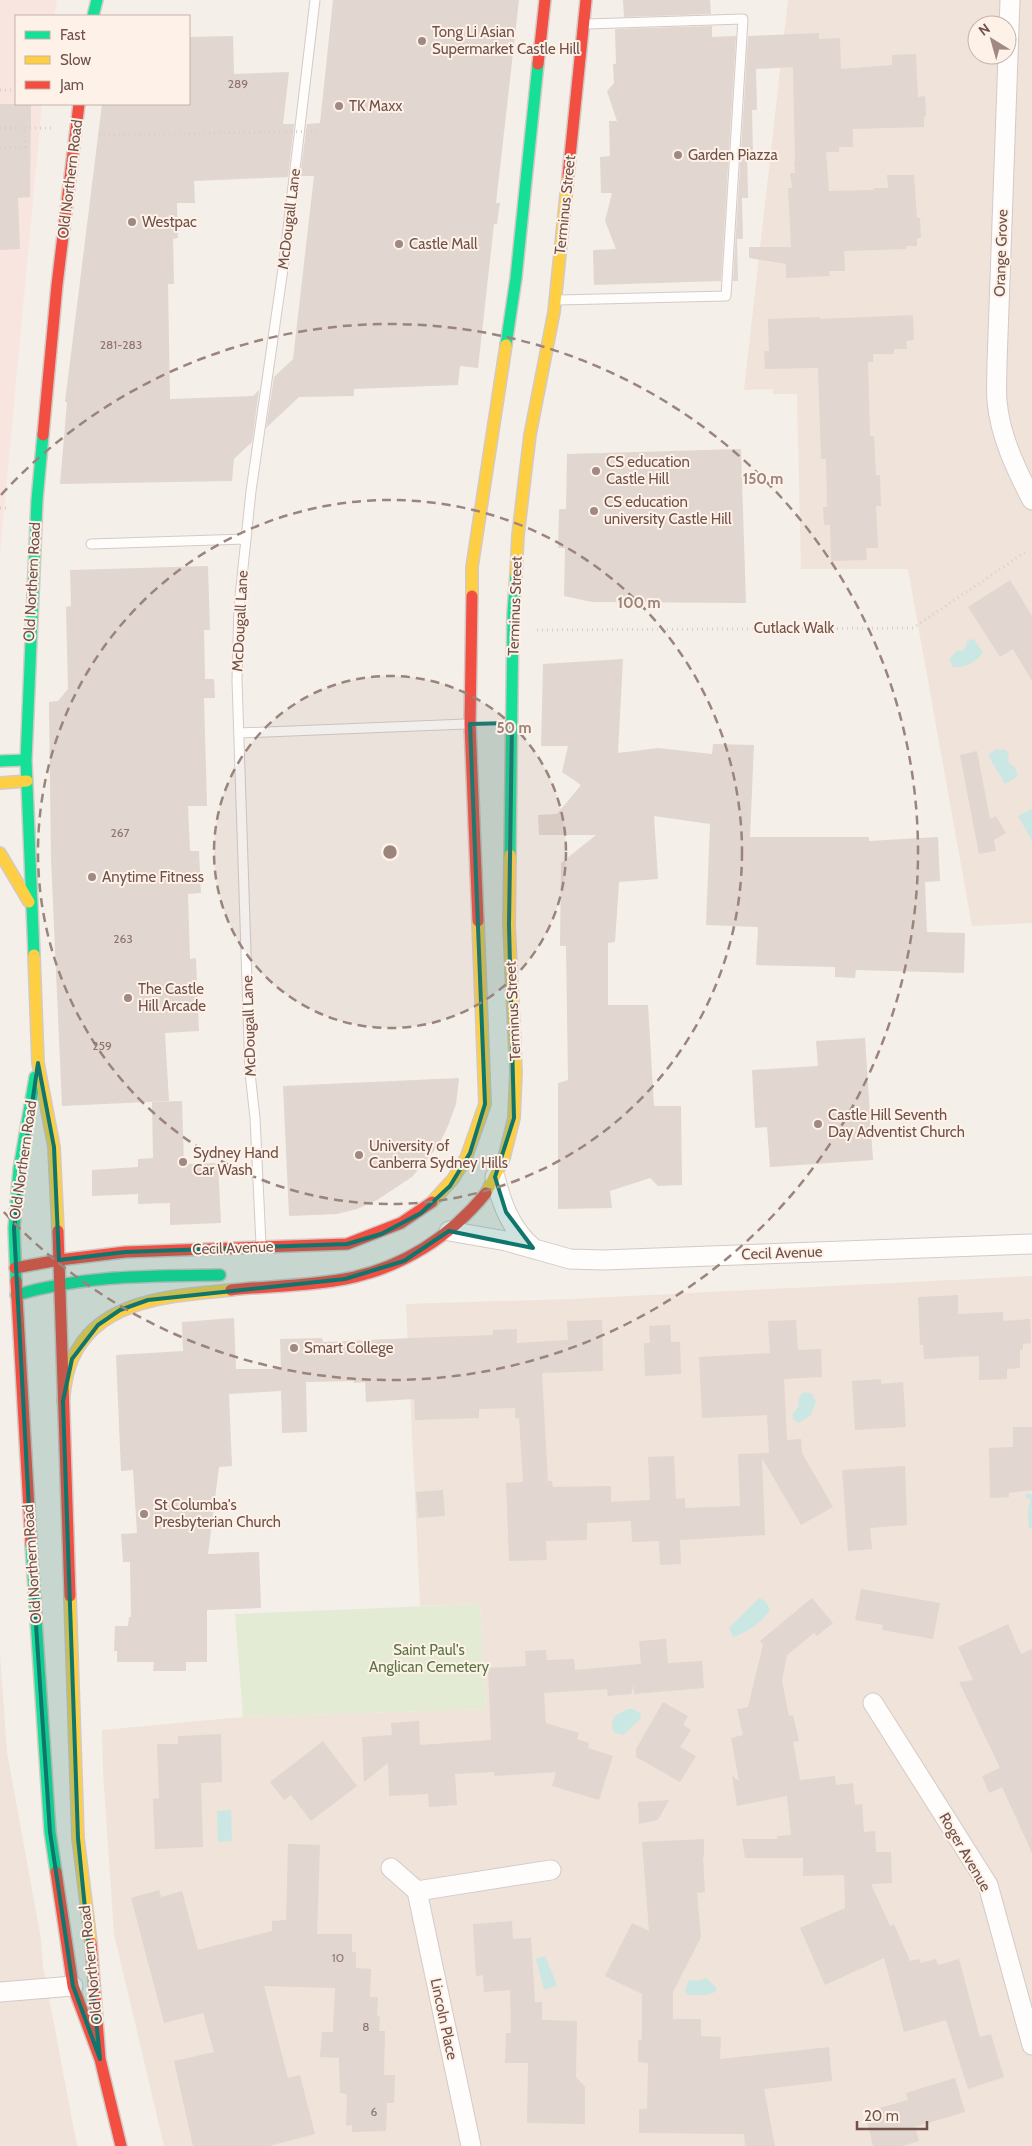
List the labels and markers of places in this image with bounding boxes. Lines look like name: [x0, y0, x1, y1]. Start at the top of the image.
place label: Tong Li Asian Supermarket Castle Hill: [432, 23, 580, 58]
marker: Tong Li Asian Supermarket Castle Hill: [416, 35, 428, 47]
place label: TK Maxx: [349, 97, 402, 115]
marker: TK Maxx: [333, 100, 345, 112]
place label: Garden Piazza: [688, 146, 779, 164]
marker: Garden Piazza: [672, 149, 684, 161]
place label: Westpac: [142, 213, 197, 231]
marker: Westpac: [126, 216, 138, 228]
place label: Castle Mall: [409, 235, 478, 253]
marker: Castle Mall: [393, 238, 405, 250]
place label: CS education Castle Hill: [606, 453, 690, 488]
marker: CS education Castle Hill: [590, 465, 602, 477]
place label: CS education university Castle Hill: [604, 493, 732, 528]
marker: CS education university Castle Hill: [588, 505, 600, 517]
centre of rings: [381, 843, 399, 861]
place label: Anytime Fitness: [102, 868, 204, 886]
marker: Anytime Fitness: [86, 871, 98, 883]
place label: The Castle Hill Arcade: [138, 980, 206, 1015]
marker: The Castle Hill Arcade: [122, 992, 134, 1004]
place label: Castle Hill Seventh Day Adventist Church: [828, 1106, 965, 1141]
marker: Castle Hill Seventh Day Adventist Church: [812, 1118, 824, 1130]
place label: University of Canberra Sydney Hills: [369, 1137, 508, 1172]
place label: Sydney Hand Car Wash: [193, 1144, 279, 1179]
marker: University of Canberra Sydney Hills: [353, 1149, 365, 1161]
marker: Sydney Hand Car Wash: [177, 1156, 189, 1168]
place label: Smart College: [304, 1339, 394, 1357]
marker: Smart College: [288, 1342, 300, 1354]
place label: St Columba's Presbyterian Church: [154, 1496, 281, 1531]
marker: St Columba's Presbyterian Church: [138, 1508, 150, 1520]

